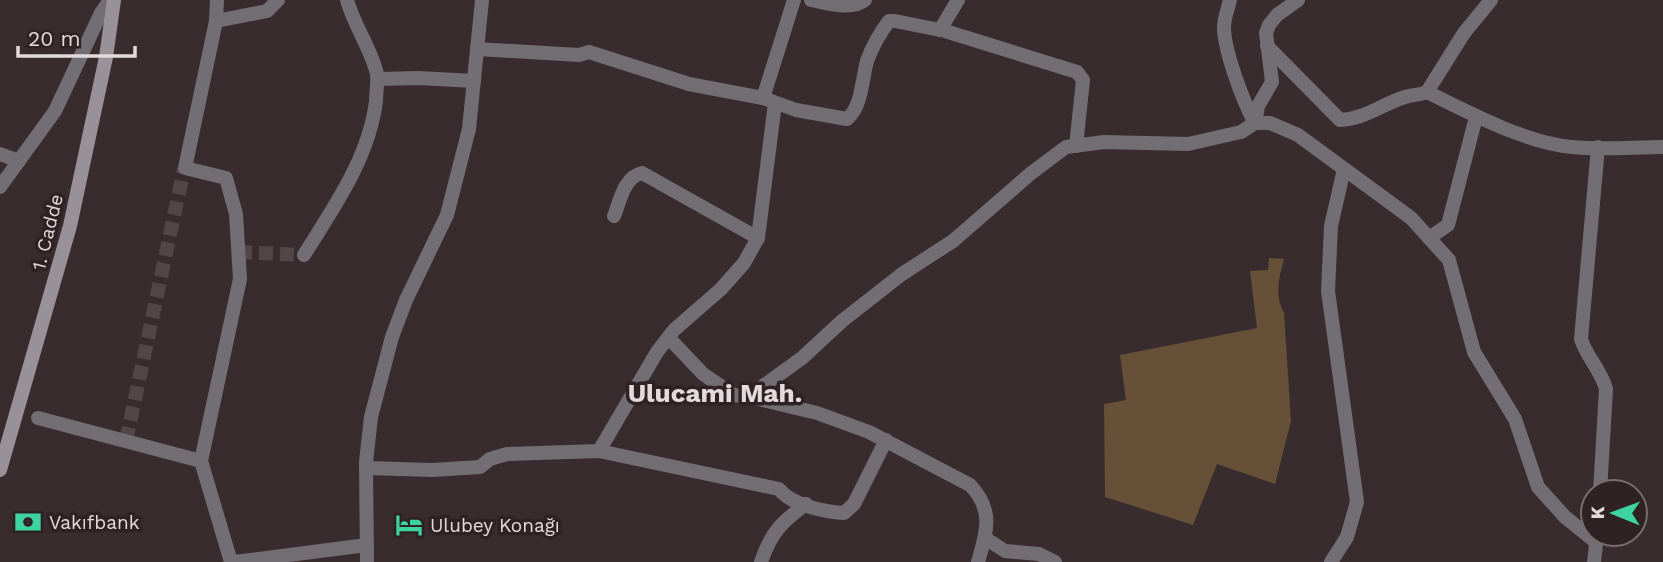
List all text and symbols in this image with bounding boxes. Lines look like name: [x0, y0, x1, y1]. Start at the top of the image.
scale bar: [18, 14, 135, 58]
text: 20 m: [28, 26, 80, 51]
street label: 1. Cadde: [27, 192, 68, 273]
district label: Ulucami Mah.: [628, 378, 802, 408]
north arrow: [1579, 478, 1649, 548]
text: K: [1586, 506, 1609, 519]
bank icon: Vakıfbank: [13, 507, 43, 537]
hotel icon: Ulubey Konağı: [394, 510, 424, 540]
place label: Vakıfbank: [49, 511, 140, 534]
place label: Ulubey Konağı: [430, 514, 560, 537]

